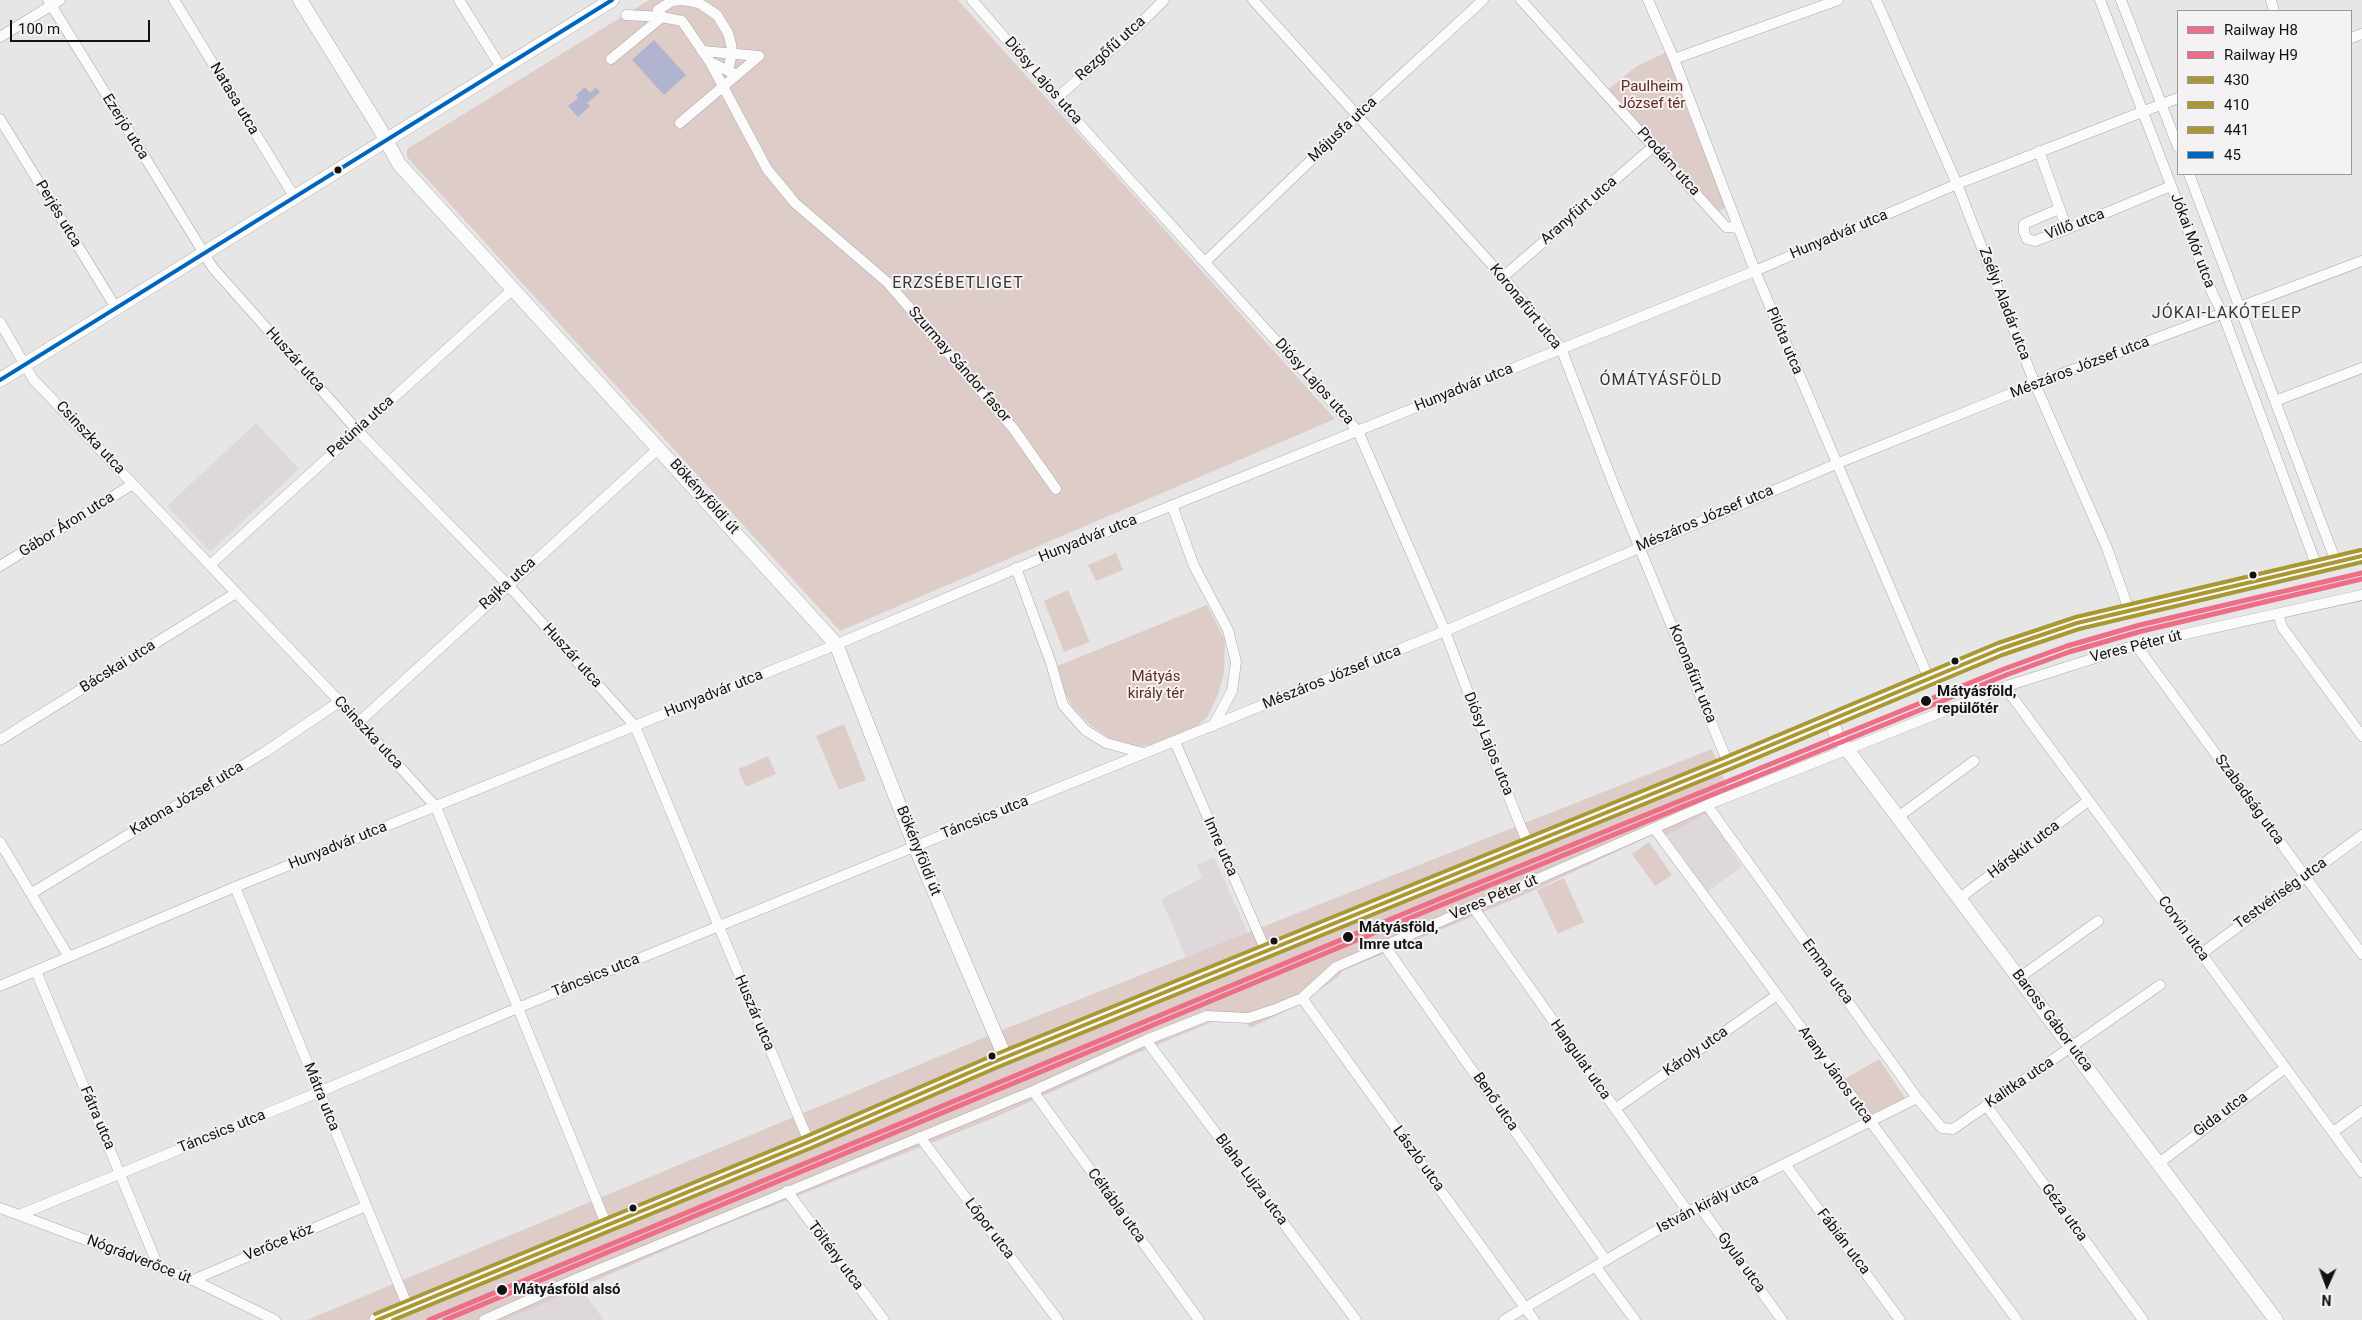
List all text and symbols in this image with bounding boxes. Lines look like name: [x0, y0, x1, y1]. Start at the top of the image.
scale bar: [12, 10, 152, 42]
legend: [2177, 10, 2352, 175]
street label: Rezgőfű utca: [1072, 13, 1150, 85]
text: 100 m: [18, 20, 60, 38]
text: Railway H8: [2224, 21, 2298, 39]
street label: Diósy Lajos utca: [1000, 34, 1086, 128]
text: Railway H9: [2224, 46, 2298, 64]
street label: Natasa utca: [205, 60, 263, 138]
text: 430: [2224, 71, 2249, 89]
park label: Paulheim József tér: [1619, 78, 1685, 113]
street label: Ezerjó utca: [98, 91, 152, 163]
street label: Májusfa utca: [1305, 94, 1381, 166]
text: 410: [2224, 96, 2249, 114]
text: 441: [2224, 121, 2249, 139]
street label: Prodám utca: [1633, 124, 1703, 200]
text: 45: [2224, 146, 2241, 164]
unlabelled marker: [333, 165, 343, 175]
street label: Aranyfürt utca: [1537, 173, 1621, 249]
street label: Perjés utca: [31, 177, 85, 251]
street label: Jókai Mór utca: [2166, 191, 2218, 291]
street label: Villő utca: [2043, 205, 2107, 245]
street label: Hunyadvár utca: [1788, 206, 1890, 264]
street label: Zsélyi Aladár utca: [1974, 245, 2034, 363]
street label: Koronafürt utca: [1485, 261, 1565, 353]
district label: ERZSÉBETLIGET: [891, 274, 1025, 294]
street label: Szurmay Sándor fasor: [904, 303, 1014, 427]
district label: JÓKAI-LAKÓTELEP: [2150, 304, 2304, 324]
street label: Pilóta utca: [1762, 305, 1806, 377]
street label: Huszár utca: [261, 324, 329, 396]
street label: Mészáros József utca: [2008, 333, 2152, 403]
street label: Diósy Lajos utca: [1271, 335, 1357, 429]
street label: Hunyadvár utca: [1412, 360, 1516, 416]
district label: ÓMÁTYÁSFÖLD: [1598, 371, 1724, 391]
street label: Petúnia utca: [324, 392, 398, 462]
street label: Csinszka utca: [52, 398, 128, 478]
street label: Bökényföldi út: [665, 456, 743, 538]
street label: Mészáros József utca: [1634, 482, 1776, 556]
street label: Gábor Áron utca: [16, 489, 118, 561]
street label: Hunyadvár utca: [1036, 511, 1140, 567]
street label: Rajka utca: [476, 554, 540, 614]
unlabelled marker: [2248, 570, 2258, 580]
street label: Huszár utca: [538, 620, 606, 692]
street label: Koronafürt utca: [1664, 622, 1720, 726]
street label: Veres Péter út: [2088, 627, 2184, 667]
street label: Bácskai utca: [77, 637, 159, 697]
street label: Mészáros József utca: [1260, 642, 1404, 714]
unlabelled marker: [1950, 656, 1960, 666]
street label: Hunyadvár utca: [662, 666, 766, 722]
park label: Mátyás király tér: [1128, 668, 1184, 703]
place label: Mátyásföld, repülőtér: [1937, 683, 2016, 718]
street label: Diósy Lajos utca: [1459, 690, 1517, 798]
street label: Csinszka utca: [330, 693, 406, 773]
marker: Mátyásföld, repülőtér: [1919, 694, 1933, 708]
street label: Szabadság utca: [2210, 752, 2288, 848]
street label: Katona József utca: [127, 758, 247, 840]
street label: Táncsics utca: [939, 792, 1031, 844]
street label: Bökényföldi út: [892, 803, 944, 899]
street label: Imre utca: [1199, 815, 1241, 879]
street label: Hárskút utca: [1984, 817, 2064, 883]
street label: Hunyadvár utca: [286, 818, 390, 874]
street label: Testvériség utca: [2231, 854, 2331, 934]
street label: Veres Péter út: [1447, 871, 1541, 925]
street label: Corvin utca: [2153, 893, 2213, 965]
place label: Mátyásföld, Imre utca: [1359, 919, 1438, 954]
marker: Mátyásföld, Imre utca: [1341, 930, 1355, 944]
unlabelled marker: [1269, 936, 1279, 946]
street label: Emma utca: [1797, 936, 1857, 1008]
street label: Táncsics utca: [550, 950, 642, 1002]
street label: Baross Gábor utca: [2008, 966, 2096, 1076]
street label: Huszár utca: [730, 973, 778, 1053]
street label: Hangulat utca: [1546, 1017, 1614, 1103]
street label: Károly utca: [1660, 1023, 1732, 1081]
street label: Arany János utca: [1794, 1023, 1876, 1127]
unlabelled marker: [987, 1051, 997, 1061]
street label: Kalitka utca: [1982, 1054, 2058, 1112]
street label: Mátra utca: [299, 1060, 343, 1134]
street label: Benő utca: [1468, 1069, 1522, 1135]
street label: Fátra utca: [76, 1084, 118, 1152]
street label: Gida utca: [2190, 1089, 2252, 1141]
street label: Táncsics utca: [176, 1106, 268, 1158]
street label: László utca: [1388, 1123, 1448, 1195]
street label: Blaha Lujza utca: [1211, 1131, 1291, 1229]
street label: Céltábla utca: [1083, 1165, 1149, 1247]
street label: István király utca: [1654, 1171, 1762, 1237]
street label: Géza utca: [2037, 1181, 2091, 1245]
street label: Lőpor utca: [960, 1195, 1018, 1263]
unlabelled marker: [628, 1203, 638, 1213]
street label: Fábián utca: [1812, 1206, 1874, 1278]
street label: Töltény utca: [803, 1218, 867, 1294]
street label: Verőce köz: [242, 1220, 316, 1266]
street label: Gyula utca: [1713, 1229, 1769, 1297]
street label: Nógrádverőce út: [84, 1232, 194, 1288]
north arrow: [2302, 1260, 2352, 1310]
place label: Mátyásföld alsó: [513, 1281, 621, 1299]
marker: Mátyásföld alsó: [495, 1283, 509, 1297]
text: N: [2321, 1292, 2332, 1308]

